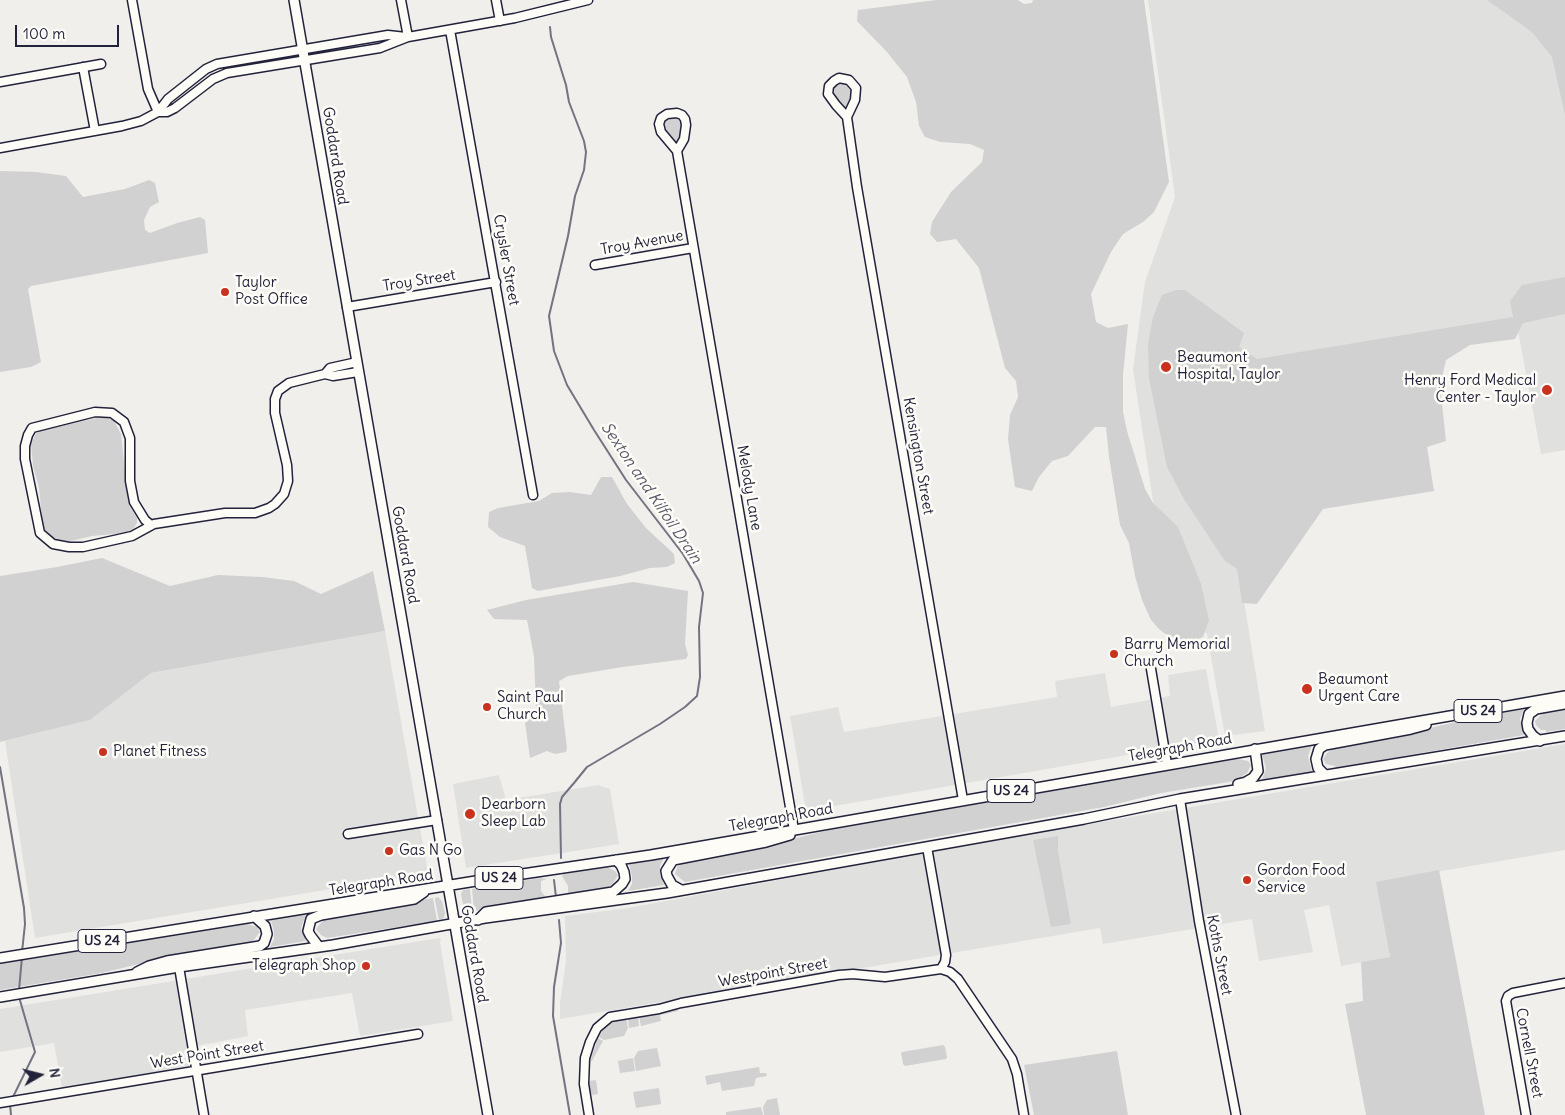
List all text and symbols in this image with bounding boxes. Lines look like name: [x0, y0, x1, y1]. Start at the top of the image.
scale bar: [18, 15, 121, 47]
text: 100 m: [23, 24, 65, 43]
street label: Goddard Road: [318, 106, 352, 206]
street label: Crysler Street: [489, 213, 523, 307]
street label: Troy Avenue: [599, 227, 685, 259]
street label: Troy Street: [381, 266, 457, 296]
place label: Taylor Post Office: [235, 274, 308, 309]
marker: Taylor Post Office: [219, 286, 231, 298]
place label: Beaumont Hospital, Taylor: [1177, 349, 1280, 384]
marker: Beaumont Hospital, Taylor: [1159, 360, 1173, 374]
place label: Henry Ford Medical Center - Taylor: [1404, 372, 1536, 407]
marker: Henry Ford Medical Center - Taylor: [1540, 383, 1554, 397]
street label: Kensington Street: [899, 396, 937, 516]
water label: Sexton and Kilfoil Drain: [597, 419, 705, 567]
street label: Melody Lane: [733, 444, 765, 532]
street label: Goddard Road: [388, 505, 422, 605]
place label: Barry Memorial Church: [1124, 636, 1230, 671]
marker: Barry Memorial Church: [1108, 648, 1120, 660]
place label: Beaumont Urgent Care: [1318, 671, 1400, 706]
marker: Beaumont Urgent Care: [1300, 682, 1314, 696]
place label: Saint Paul Church: [497, 689, 564, 724]
road number: US 24: [1454, 699, 1502, 722]
marker: Saint Paul Church: [481, 701, 493, 713]
street label: Telegraph Road: [1127, 730, 1233, 766]
place label: Planet Fitness: [113, 743, 207, 761]
marker: Planet Fitness: [97, 746, 109, 758]
road number: US 24: [987, 779, 1035, 802]
place label: Dearborn Sleep Lab: [481, 796, 546, 831]
street label: Telegraph Road: [728, 800, 834, 836]
marker: Dearborn Sleep Lab: [463, 807, 477, 821]
place label: Gas N Go: [399, 842, 462, 860]
marker: Gas N Go: [383, 845, 395, 857]
place label: Gordon Food Service: [1257, 862, 1345, 897]
street label: Telegraph Road: [328, 866, 434, 900]
road number: US 24: [475, 866, 523, 890]
marker: Gordon Food Service: [1241, 874, 1253, 886]
street label: Goddard Road: [457, 904, 491, 1004]
street label: Koths Street: [1202, 913, 1236, 997]
road number: US 24: [78, 929, 126, 952]
street label: Westpoint Street: [717, 955, 829, 991]
place label: Telegraph Shop: [252, 957, 356, 975]
marker: Telegraph Shop: [360, 960, 372, 972]
street label: Cornell Street: [1511, 1006, 1547, 1100]
street label: West Point Street: [149, 1037, 265, 1073]
north arrow: [15, 1050, 65, 1100]
text: N: [45, 1067, 64, 1079]

